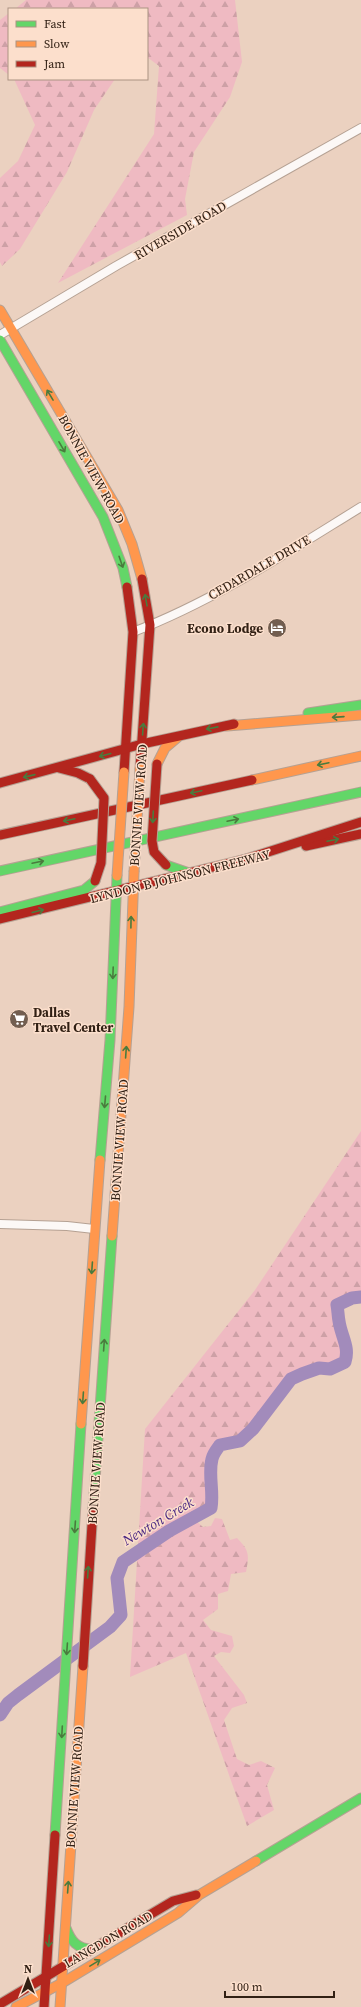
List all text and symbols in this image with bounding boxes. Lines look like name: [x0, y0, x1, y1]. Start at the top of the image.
legend: [8, 8, 148, 80]
text: Fast: [44, 16, 66, 32]
text: Slow: [44, 36, 70, 52]
text: Jam: [43, 56, 65, 72]
street label: RIVERSIDE ROAD: [131, 197, 230, 264]
one-way arrow: [46, 390, 54, 401]
street label: BONNIE VIEW ROAD: [55, 412, 129, 527]
one-way arrow: [58, 441, 66, 453]
street label: CEDARDALE DRIVE: [205, 531, 314, 604]
one-way arrow: [118, 555, 125, 568]
one-way arrow: [142, 594, 150, 607]
hotel icon: Econo Lodge: [266, 617, 288, 639]
place label: Econo Lodge: [187, 620, 263, 637]
one-way arrow: [332, 714, 345, 721]
one-way arrow: [140, 723, 147, 736]
one-way arrow: [206, 725, 219, 733]
street label: BONNIE VIEW ROAD: [126, 744, 151, 867]
one-way arrow: [99, 752, 112, 759]
one-way arrow: [317, 761, 330, 769]
one-way arrow: [23, 772, 36, 780]
one-way arrow: [190, 789, 203, 797]
one-way arrow: [149, 810, 157, 823]
one-way arrow: [227, 815, 240, 823]
one-way arrow: [63, 816, 76, 824]
one-way arrow: [326, 836, 339, 844]
street label: LYNDON B JOHNSON FREEWAY: [88, 846, 273, 907]
one-way arrow: [31, 858, 44, 866]
one-way arrow: [31, 906, 44, 914]
one-way arrow: [128, 916, 135, 929]
one-way arrow: [109, 966, 117, 979]
place label: Dallas Travel Center: [33, 1004, 114, 1036]
supermarket icon: Dallas Travel Center: [8, 1008, 30, 1030]
one-way arrow: [122, 1046, 129, 1059]
street label: BONNIE VIEW ROAD: [107, 1079, 132, 1202]
one-way arrow: [101, 1095, 109, 1108]
one-way arrow: [88, 1261, 95, 1274]
one-way arrow: [101, 1339, 108, 1352]
one-way arrow: [80, 1391, 87, 1404]
street label: BONNIE VIEW ROAD: [84, 1402, 109, 1525]
water label: Newton Creek: [118, 1492, 198, 1551]
one-way arrow: [72, 1520, 79, 1533]
one-way arrow: [85, 1566, 92, 1579]
one-way arrow: [64, 1642, 71, 1655]
one-way arrow: [58, 1725, 65, 1738]
street label: BONNIE VIEW ROAD: [62, 1726, 87, 1849]
one-way arrow: [64, 1881, 71, 1894]
street label: LANGDON ROAD: [61, 1907, 156, 1972]
one-way arrow: [46, 1934, 53, 1947]
one-way arrow: [89, 1958, 101, 1966]
north arrow: [8, 1959, 48, 1999]
text: N: [24, 1962, 32, 1977]
scale bar: [225, 1973, 334, 1999]
text: 100 m: [231, 1979, 263, 1995]

